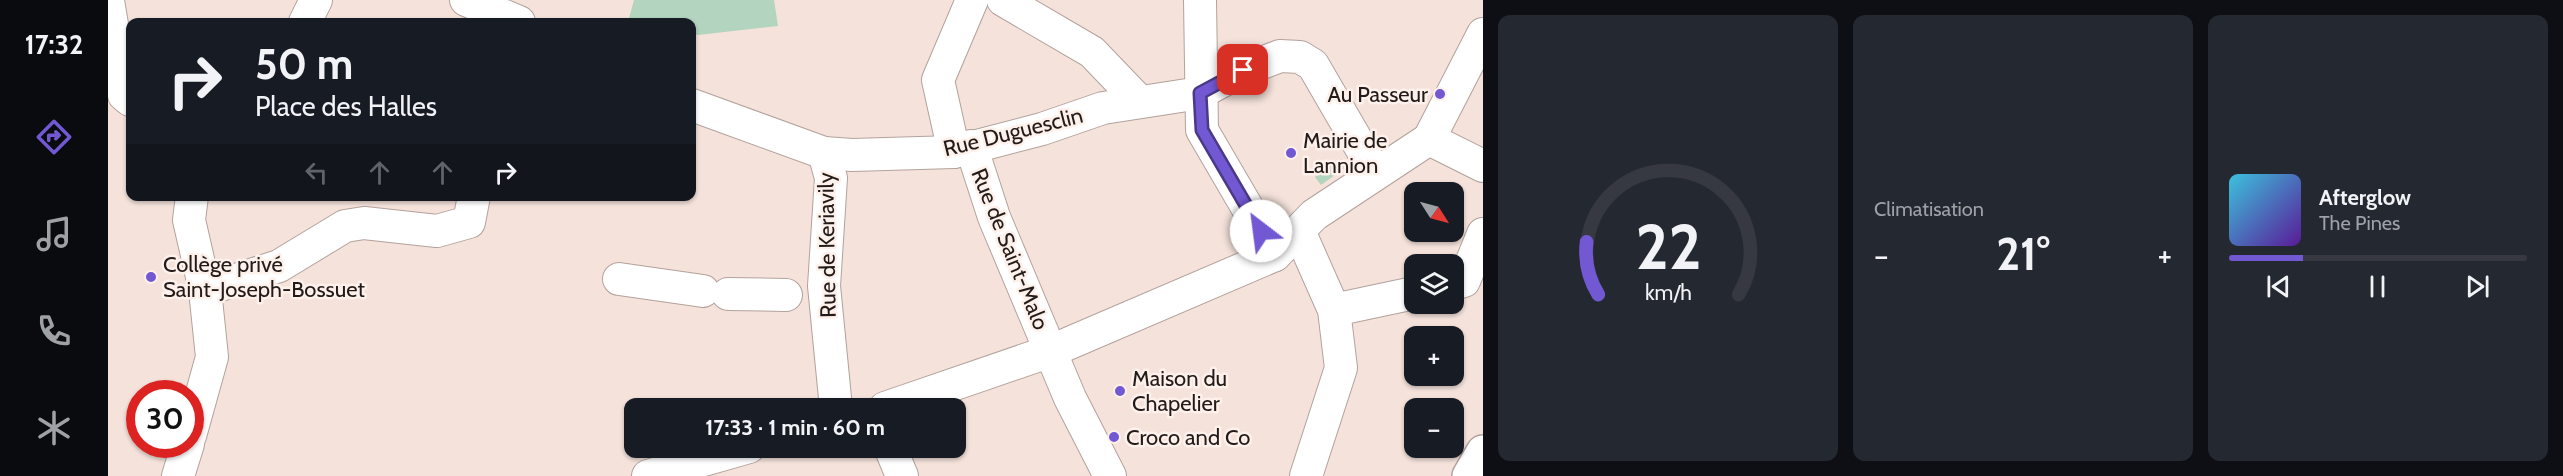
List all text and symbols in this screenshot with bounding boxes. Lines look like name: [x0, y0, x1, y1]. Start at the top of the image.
text: 17:32: [25, 28, 83, 61]
text: 50 m: [255, 38, 353, 90]
icon: right: [156, 42, 234, 120]
pin: [1217, 44, 1268, 95]
icon: arrive: [1226, 53, 1259, 86]
place label: Au Passeur: [1327, 81, 1428, 108]
marker: Au Passeur: [1433, 87, 1447, 101]
text: Place des Halles: [255, 90, 437, 123]
street label: Rue Duguesclin: [940, 102, 1086, 162]
icon: directions: [33, 116, 75, 158]
place label: Mairie de Lannion: [1303, 127, 1387, 179]
marker: Mairie de Lannion: [1284, 146, 1298, 160]
icon: left: [300, 156, 333, 189]
icon: ahead: [363, 156, 396, 189]
icon: ahead: [426, 156, 459, 189]
icon: right: [489, 156, 522, 189]
street label: Rue de Saint-Malo: [965, 164, 1055, 334]
street label: Rue de Keriavily: [812, 172, 842, 318]
north arrow: [1404, 182, 1464, 242]
map controls: [1404, 182, 1464, 458]
text: Afterglow: [2319, 184, 2411, 211]
text: Climatisation: [1874, 197, 1984, 221]
position arrow: [1229, 199, 1293, 263]
text: 22: [1635, 209, 1701, 285]
text: The Pines: [2319, 211, 2400, 235]
icon: music: [33, 213, 75, 255]
text: 21°: [1996, 227, 2050, 281]
text: −: [1874, 235, 1889, 275]
text: +: [2157, 235, 2172, 275]
place label: Collège privé Saint-Joseph-Bossuet: [163, 251, 365, 303]
button: layers: [1404, 254, 1464, 314]
marker: Collège privé Saint-Joseph-Bossuet: [144, 270, 158, 284]
icon: previous: [2262, 270, 2295, 303]
icon: pause: [2361, 270, 2394, 303]
icon: next: [2461, 270, 2494, 303]
text: km/h: [1645, 279, 1691, 305]
icon: phone: [33, 310, 75, 352]
button: +: [1404, 326, 1464, 386]
place label: Maison du Chapelier: [1132, 365, 1227, 417]
speed limit sign: 30: [126, 380, 204, 458]
marker: Maison du Chapelier: [1113, 384, 1127, 398]
button: −: [1404, 398, 1464, 458]
icon: climate: [33, 407, 75, 449]
text: 17:33 · 1 min · 60 m: [705, 414, 885, 441]
place label: Croco and Co: [1126, 424, 1250, 451]
marker: Croco and Co: [1107, 430, 1121, 444]

